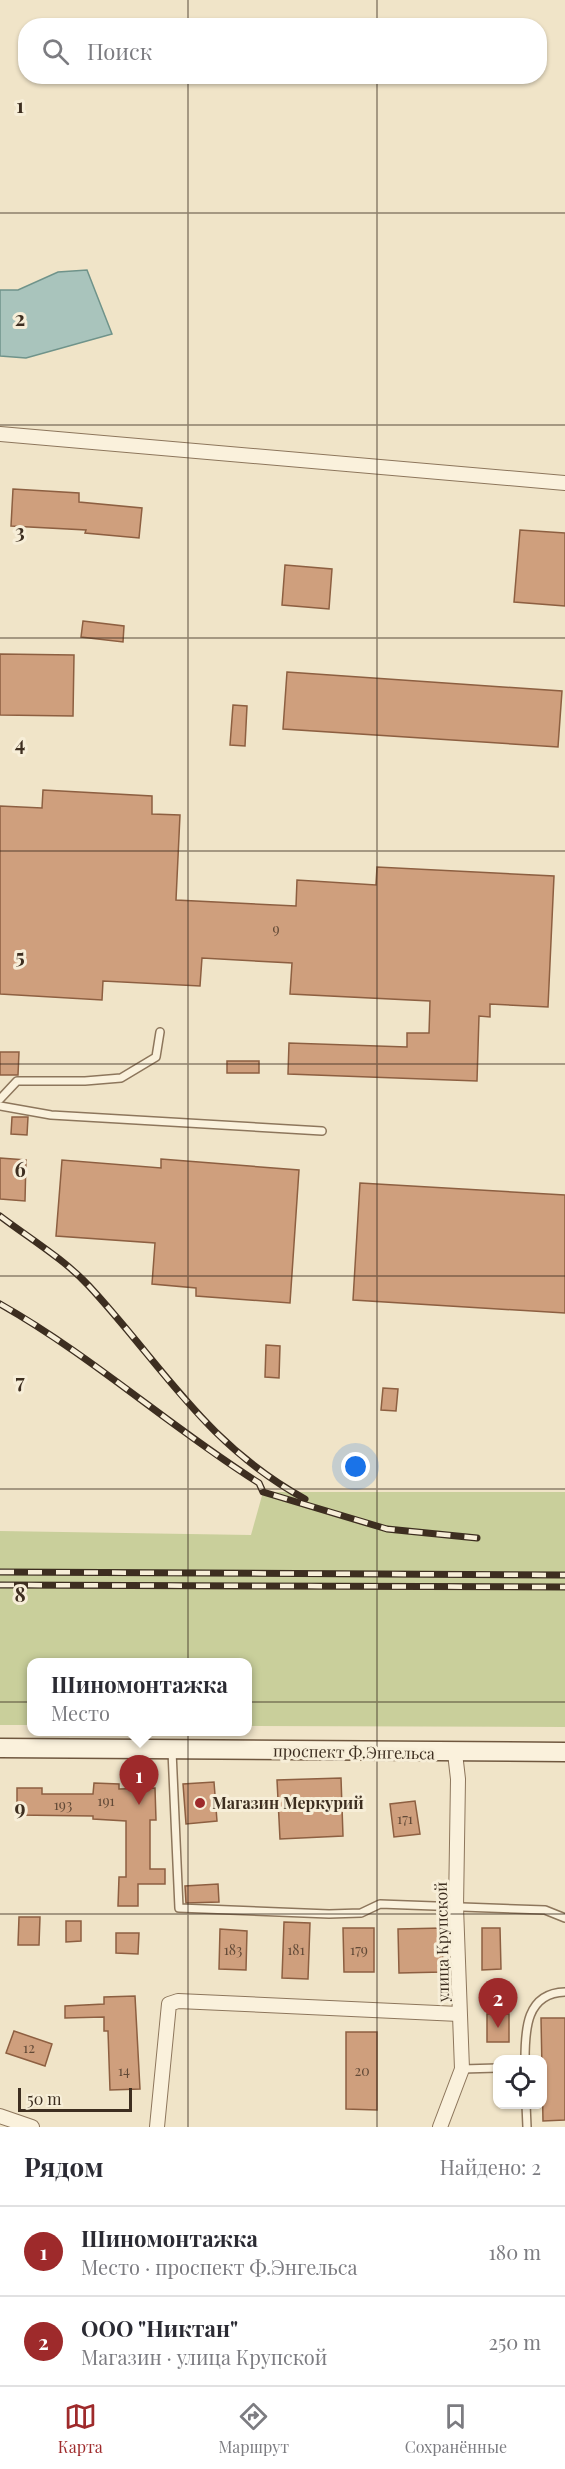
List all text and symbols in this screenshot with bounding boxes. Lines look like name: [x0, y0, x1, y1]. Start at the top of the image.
search box: [18, 18, 547, 84]
icon: search: [39, 35, 72, 68]
text: Поиск: [87, 36, 152, 66]
text: 1: [16, 91, 24, 118]
text: 2: [15, 304, 25, 331]
text: 3: [15, 517, 25, 544]
text: 4: [15, 729, 25, 756]
house number: 9: [272, 919, 280, 938]
text: 5: [15, 942, 25, 969]
text: 6: [14, 1155, 26, 1182]
text: 7: [15, 1367, 25, 1394]
your location: [341, 1452, 370, 1481]
text: 8: [14, 1580, 26, 1607]
popup: [27, 1658, 252, 1736]
text: Шиномонтажка: [51, 1669, 228, 1699]
text: Место: [51, 1699, 110, 1726]
street label: проспект Ф.Энгельса: [273, 1740, 435, 1763]
pin: 1: [120, 1756, 158, 1805]
house number: 191: [97, 1791, 115, 1810]
place label: Магазин Меркурий: [212, 1792, 364, 1813]
text: 9: [14, 1793, 26, 1820]
house number: 193: [54, 1795, 72, 1814]
marker: Магазин Меркурий: [193, 1796, 207, 1810]
house number: 171: [397, 1809, 413, 1828]
street label: улица Крупской: [430, 1882, 453, 2003]
house number: 183: [224, 1940, 242, 1959]
house number: 181: [287, 1940, 305, 1959]
house number: 179: [350, 1940, 368, 1959]
pin: 2: [478, 1978, 518, 2028]
house number: 12: [23, 2038, 35, 2057]
map controls: [493, 2055, 547, 2109]
button: locate: [493, 2055, 547, 2109]
house number: 14: [118, 2061, 130, 2080]
house number: 20: [354, 2061, 370, 2080]
scale bar: [18, 2085, 132, 2112]
text: 50 m: [27, 2088, 61, 2109]
text: Рядом: [24, 2149, 103, 2184]
text: Найдено: 2: [440, 2153, 541, 2180]
text: Шиномонтажка: [81, 2223, 258, 2253]
text: 1: [40, 2238, 47, 2265]
text: 180 m: [488, 2238, 541, 2265]
text: Место · проспект Ф.Энгельса: [81, 2253, 357, 2280]
text: ООО "Никтан": [81, 2313, 238, 2343]
text: 2: [38, 2328, 49, 2355]
text: 250 m: [488, 2328, 541, 2355]
text: Магазин · улица Крупской: [81, 2343, 327, 2370]
tab: Карта: [58, 2400, 103, 2457]
tab: Маршрут: [219, 2400, 289, 2457]
tab: Сохранённые: [405, 2400, 507, 2457]

